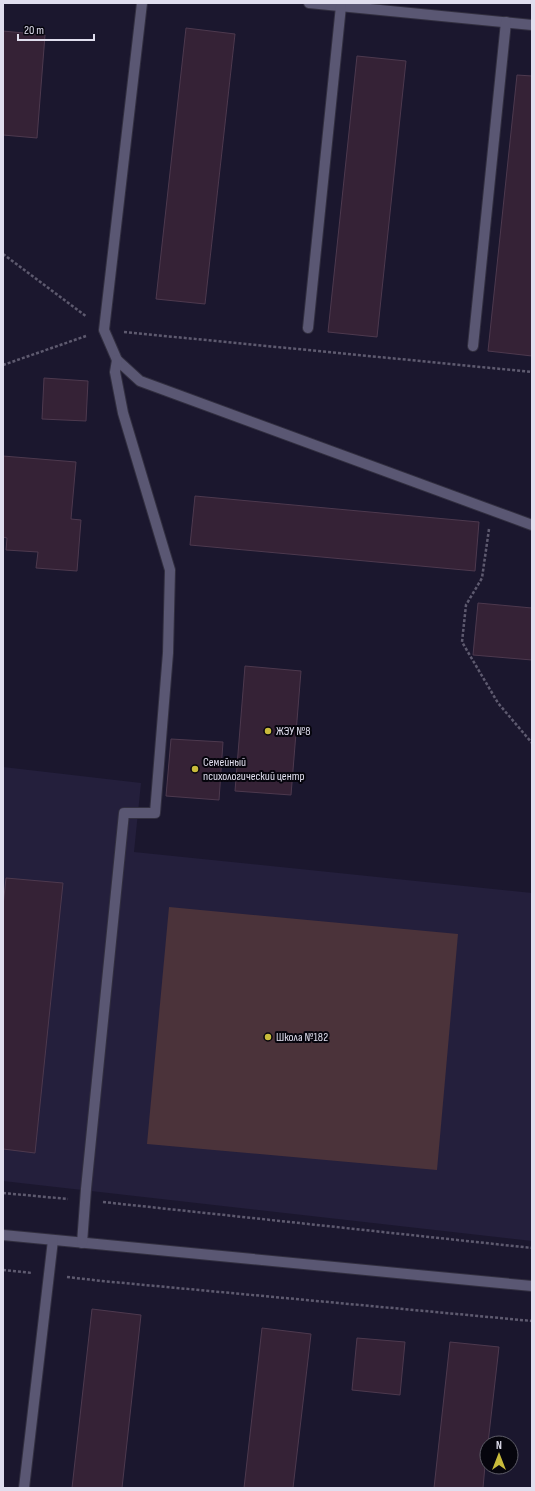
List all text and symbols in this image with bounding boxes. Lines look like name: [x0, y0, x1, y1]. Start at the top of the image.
scale bar: [18, 16, 94, 42]
text: 20 m: [24, 23, 44, 38]
place label: ЖЭУ №8: [276, 724, 311, 739]
marker: ЖЭУ №8: [263, 726, 273, 736]
place label: Семейный психологический центр: [203, 755, 304, 784]
marker: Семейный психологический центр: [190, 764, 200, 774]
place label: Школа №182: [276, 1030, 328, 1045]
marker: Школа №182: [263, 1032, 273, 1042]
north arrow: [479, 1435, 519, 1475]
text: N: [496, 1439, 502, 1452]

